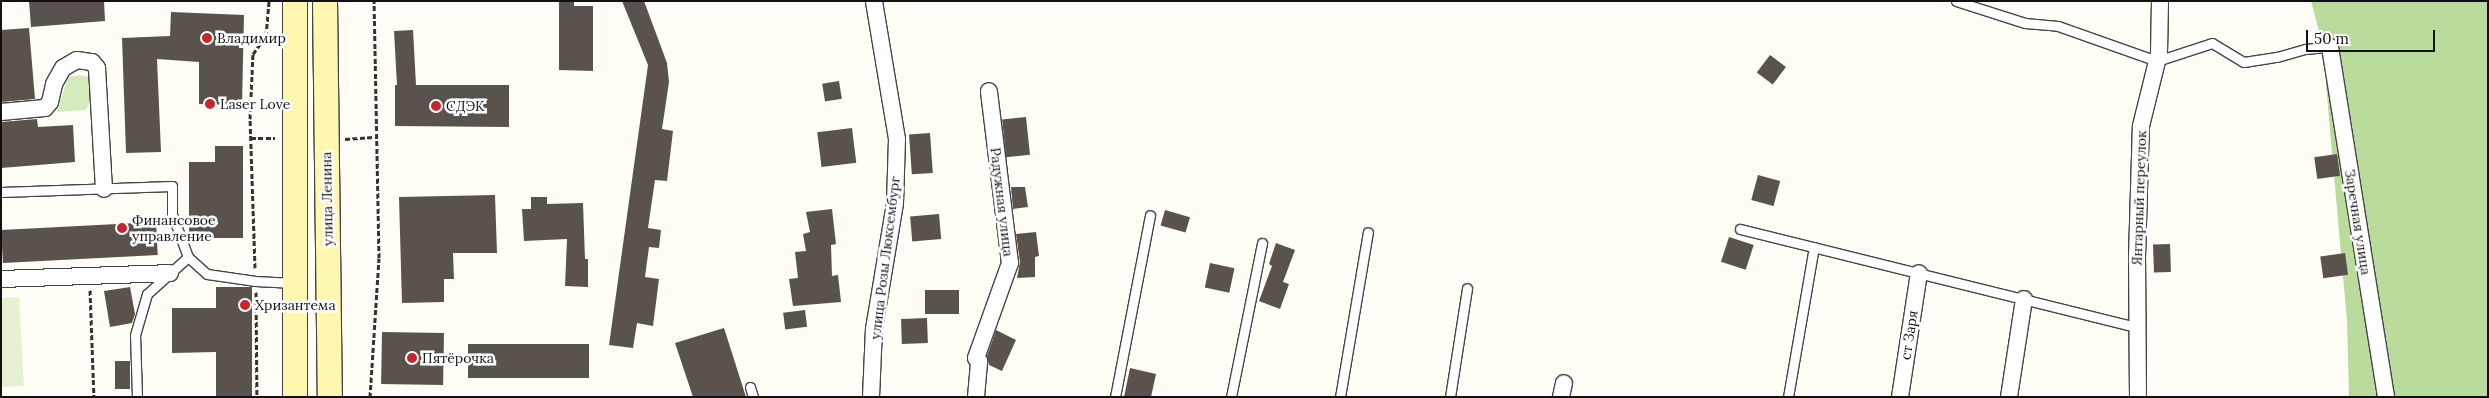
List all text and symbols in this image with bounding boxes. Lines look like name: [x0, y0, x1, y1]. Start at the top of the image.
scale bar: [2309, 20, 2438, 52]
text: 50 m: [2314, 29, 2349, 48]
place label: Владимир: [217, 30, 286, 46]
marker: Владимир: [201, 32, 213, 44]
place label: Laser Love: [220, 96, 290, 112]
marker: Laser Love: [204, 98, 216, 110]
place label: СДЭК: [446, 98, 485, 114]
marker: СДЭК: [430, 100, 442, 112]
street label: Янтарный переулок: [2128, 130, 2150, 266]
street label: Радужная улица: [987, 147, 1017, 257]
street label: улица Ленина: [318, 152, 336, 246]
street label: Заречная улица: [2341, 168, 2375, 276]
street label: улица Розы Люксембург: [867, 175, 903, 341]
place label: Финансовое управление: [132, 212, 216, 244]
marker: Финансовое управление: [116, 222, 128, 234]
place label: Хризантема: [255, 297, 336, 313]
marker: Хризантема: [239, 299, 251, 311]
street label: ст Заря: [1897, 309, 1921, 361]
place label: Пятёрочка: [422, 350, 494, 366]
marker: Пятёрочка: [406, 352, 418, 364]

